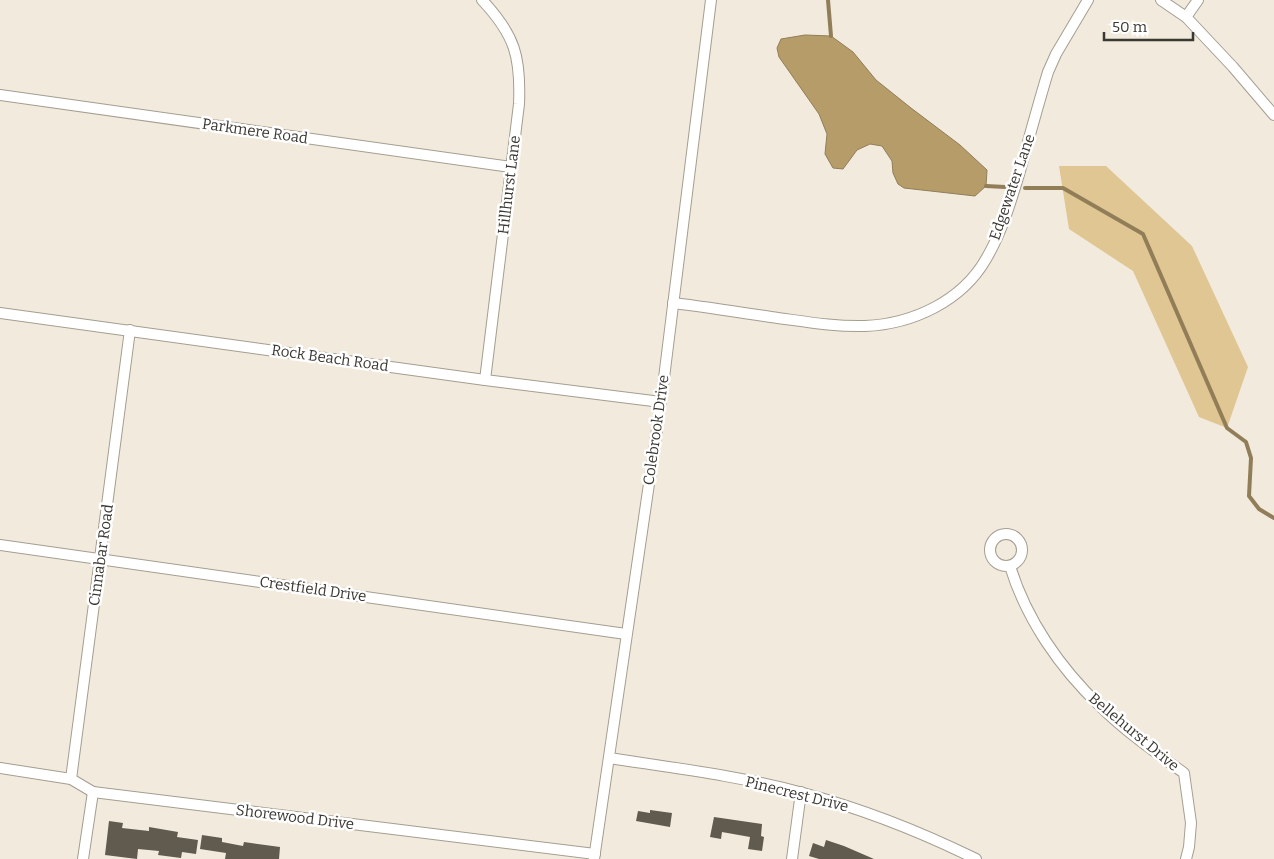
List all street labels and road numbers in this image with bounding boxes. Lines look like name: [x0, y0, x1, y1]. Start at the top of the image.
street label: Parkmere Road: [201, 115, 309, 147]
street label: Edgewater Lane: [985, 132, 1039, 242]
street label: Hillhurst Lane: [494, 134, 524, 236]
street label: Rock Beach Road: [270, 341, 390, 375]
street label: Colebrook Drive: [639, 374, 673, 486]
street label: Cinnabar Road: [85, 503, 117, 607]
street label: Crestfield Drive: [258, 573, 368, 605]
street label: Bellehurst Drive: [1085, 689, 1183, 775]
street label: Pinecrest Drive: [744, 773, 850, 815]
street label: Shorewood Drive: [235, 801, 355, 833]

